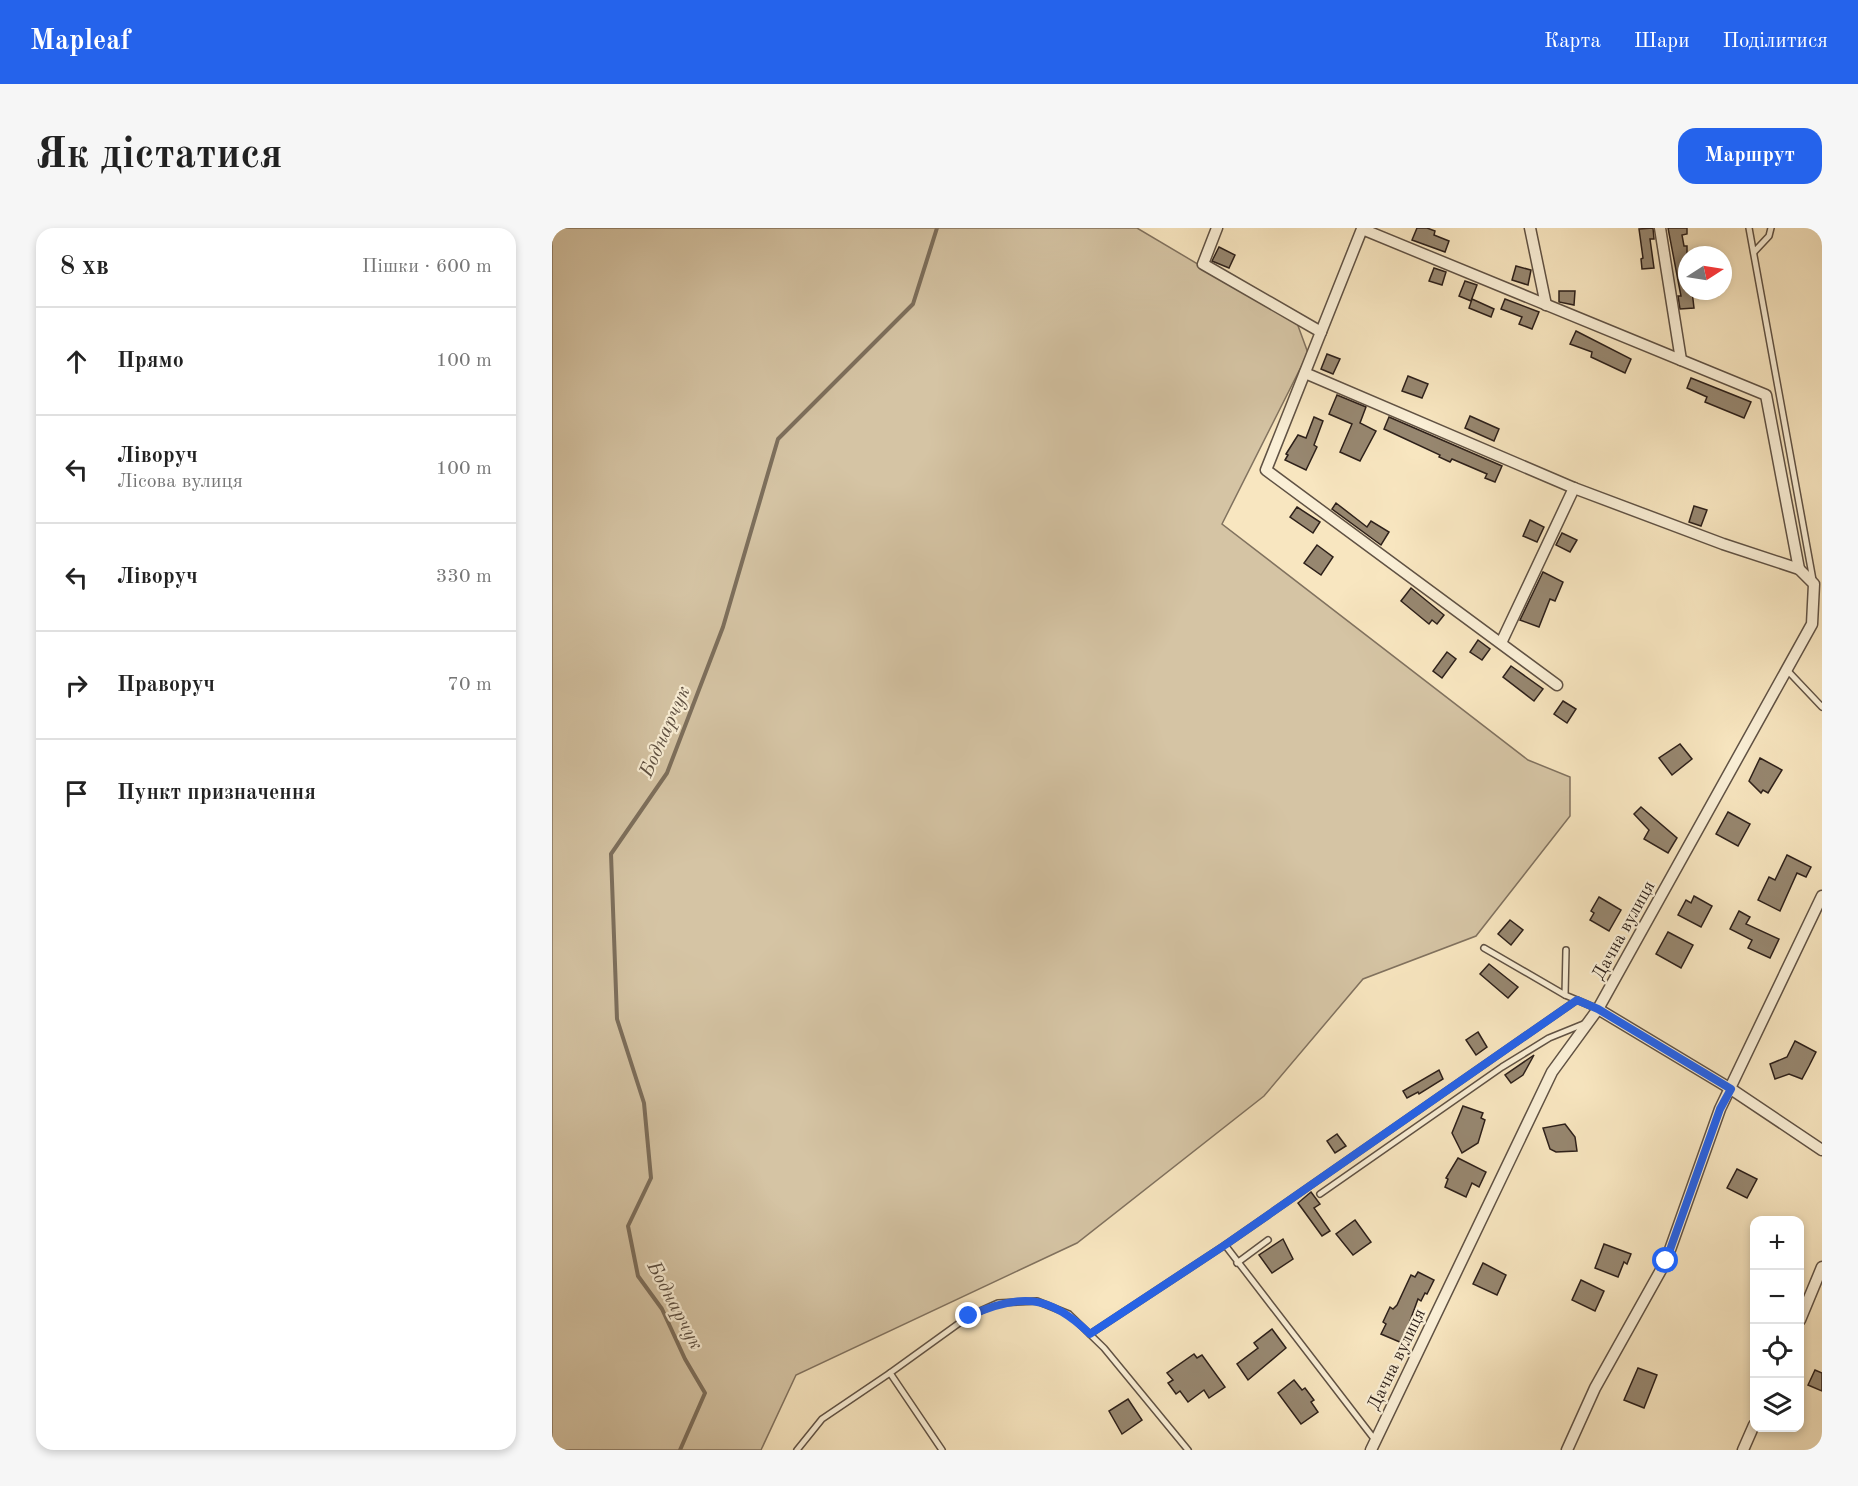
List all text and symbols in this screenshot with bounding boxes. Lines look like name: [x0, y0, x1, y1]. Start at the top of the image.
text: Mapleaf: [30, 28, 130, 56]
text: Карта: [1544, 31, 1601, 52]
text: Шари: [1634, 31, 1689, 52]
text: Поділитися: [1722, 31, 1828, 52]
button: Маршрут: [1678, 128, 1822, 184]
text: Як дістатися: [36, 135, 283, 177]
north arrow: [1678, 246, 1732, 300]
text: 8 хв: [60, 254, 109, 280]
text: Пішки · 600 m: [362, 257, 492, 277]
icon: ahead: [60, 345, 93, 378]
text: Прямо: [117, 350, 184, 372]
text: 100 m: [436, 351, 492, 371]
text: Ліворуч: [117, 445, 198, 467]
icon: left: [60, 453, 93, 486]
text: 100 m: [436, 459, 492, 479]
text: Лісова вулиця: [117, 472, 243, 492]
icon: left: [60, 561, 93, 594]
text: Ліворуч: [117, 566, 198, 588]
text: 330 m: [436, 567, 492, 587]
icon: right: [60, 669, 93, 702]
text: Праворуч: [117, 674, 215, 696]
text: 70 m: [447, 675, 492, 695]
water label: Боднарчук: [637, 683, 695, 781]
icon: arrive: [60, 777, 93, 810]
text: Пункт призначення: [117, 782, 316, 804]
street label: Дачна вулиця: [1589, 878, 1658, 983]
map controls: [1750, 1216, 1804, 1432]
button: +: [1750, 1216, 1804, 1270]
route start: [1652, 1247, 1678, 1273]
water label: Боднарчук: [642, 1258, 706, 1354]
button: −: [1750, 1270, 1804, 1324]
route end: [955, 1302, 981, 1328]
street label: Дачна вулиця: [1365, 1306, 1429, 1413]
button: locate: [1750, 1324, 1804, 1378]
button: layers: [1750, 1378, 1804, 1432]

